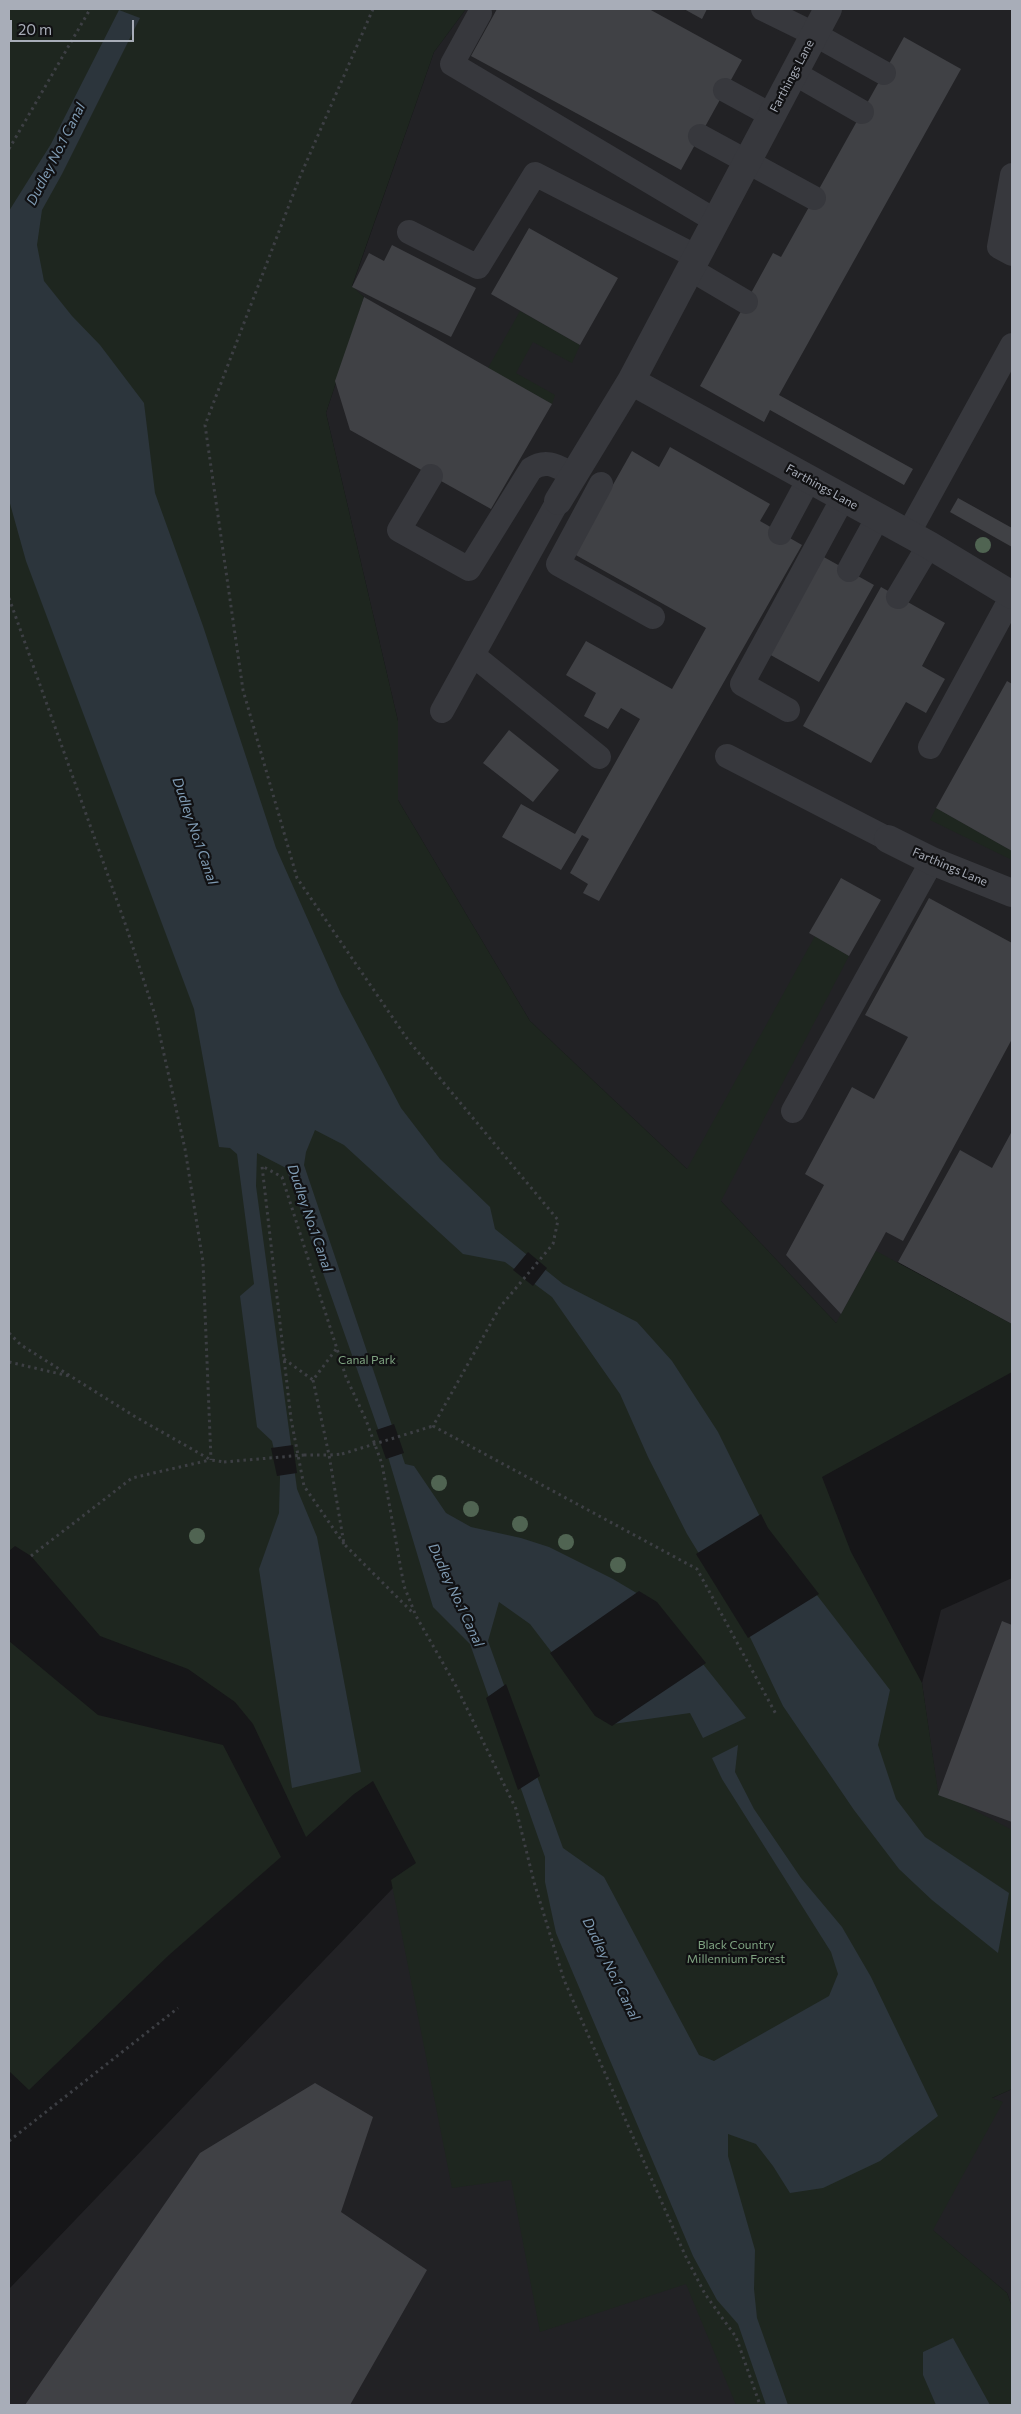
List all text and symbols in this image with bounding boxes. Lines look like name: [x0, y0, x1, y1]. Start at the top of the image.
scale bar: [12, 10, 136, 42]
text: 20 m: [18, 20, 52, 38]
street label: Farthings Lane: [767, 37, 817, 115]
water label: Dudley No.1 Canal: [23, 100, 89, 208]
street label: Farthings Lane: [783, 461, 861, 513]
water label: Dudley No.1 Canal: [169, 775, 221, 887]
street label: Farthings Lane: [910, 845, 990, 889]
water label: Dudley No.1 Canal: [284, 1162, 336, 1274]
park label: Canal Park: [338, 1353, 396, 1367]
water label: Dudley No.1 Canal: [425, 1541, 487, 1649]
water label: Dudley No.1 Canal: [579, 1915, 643, 2023]
park label: Black Country Millennium Forest: [687, 1938, 785, 1966]

